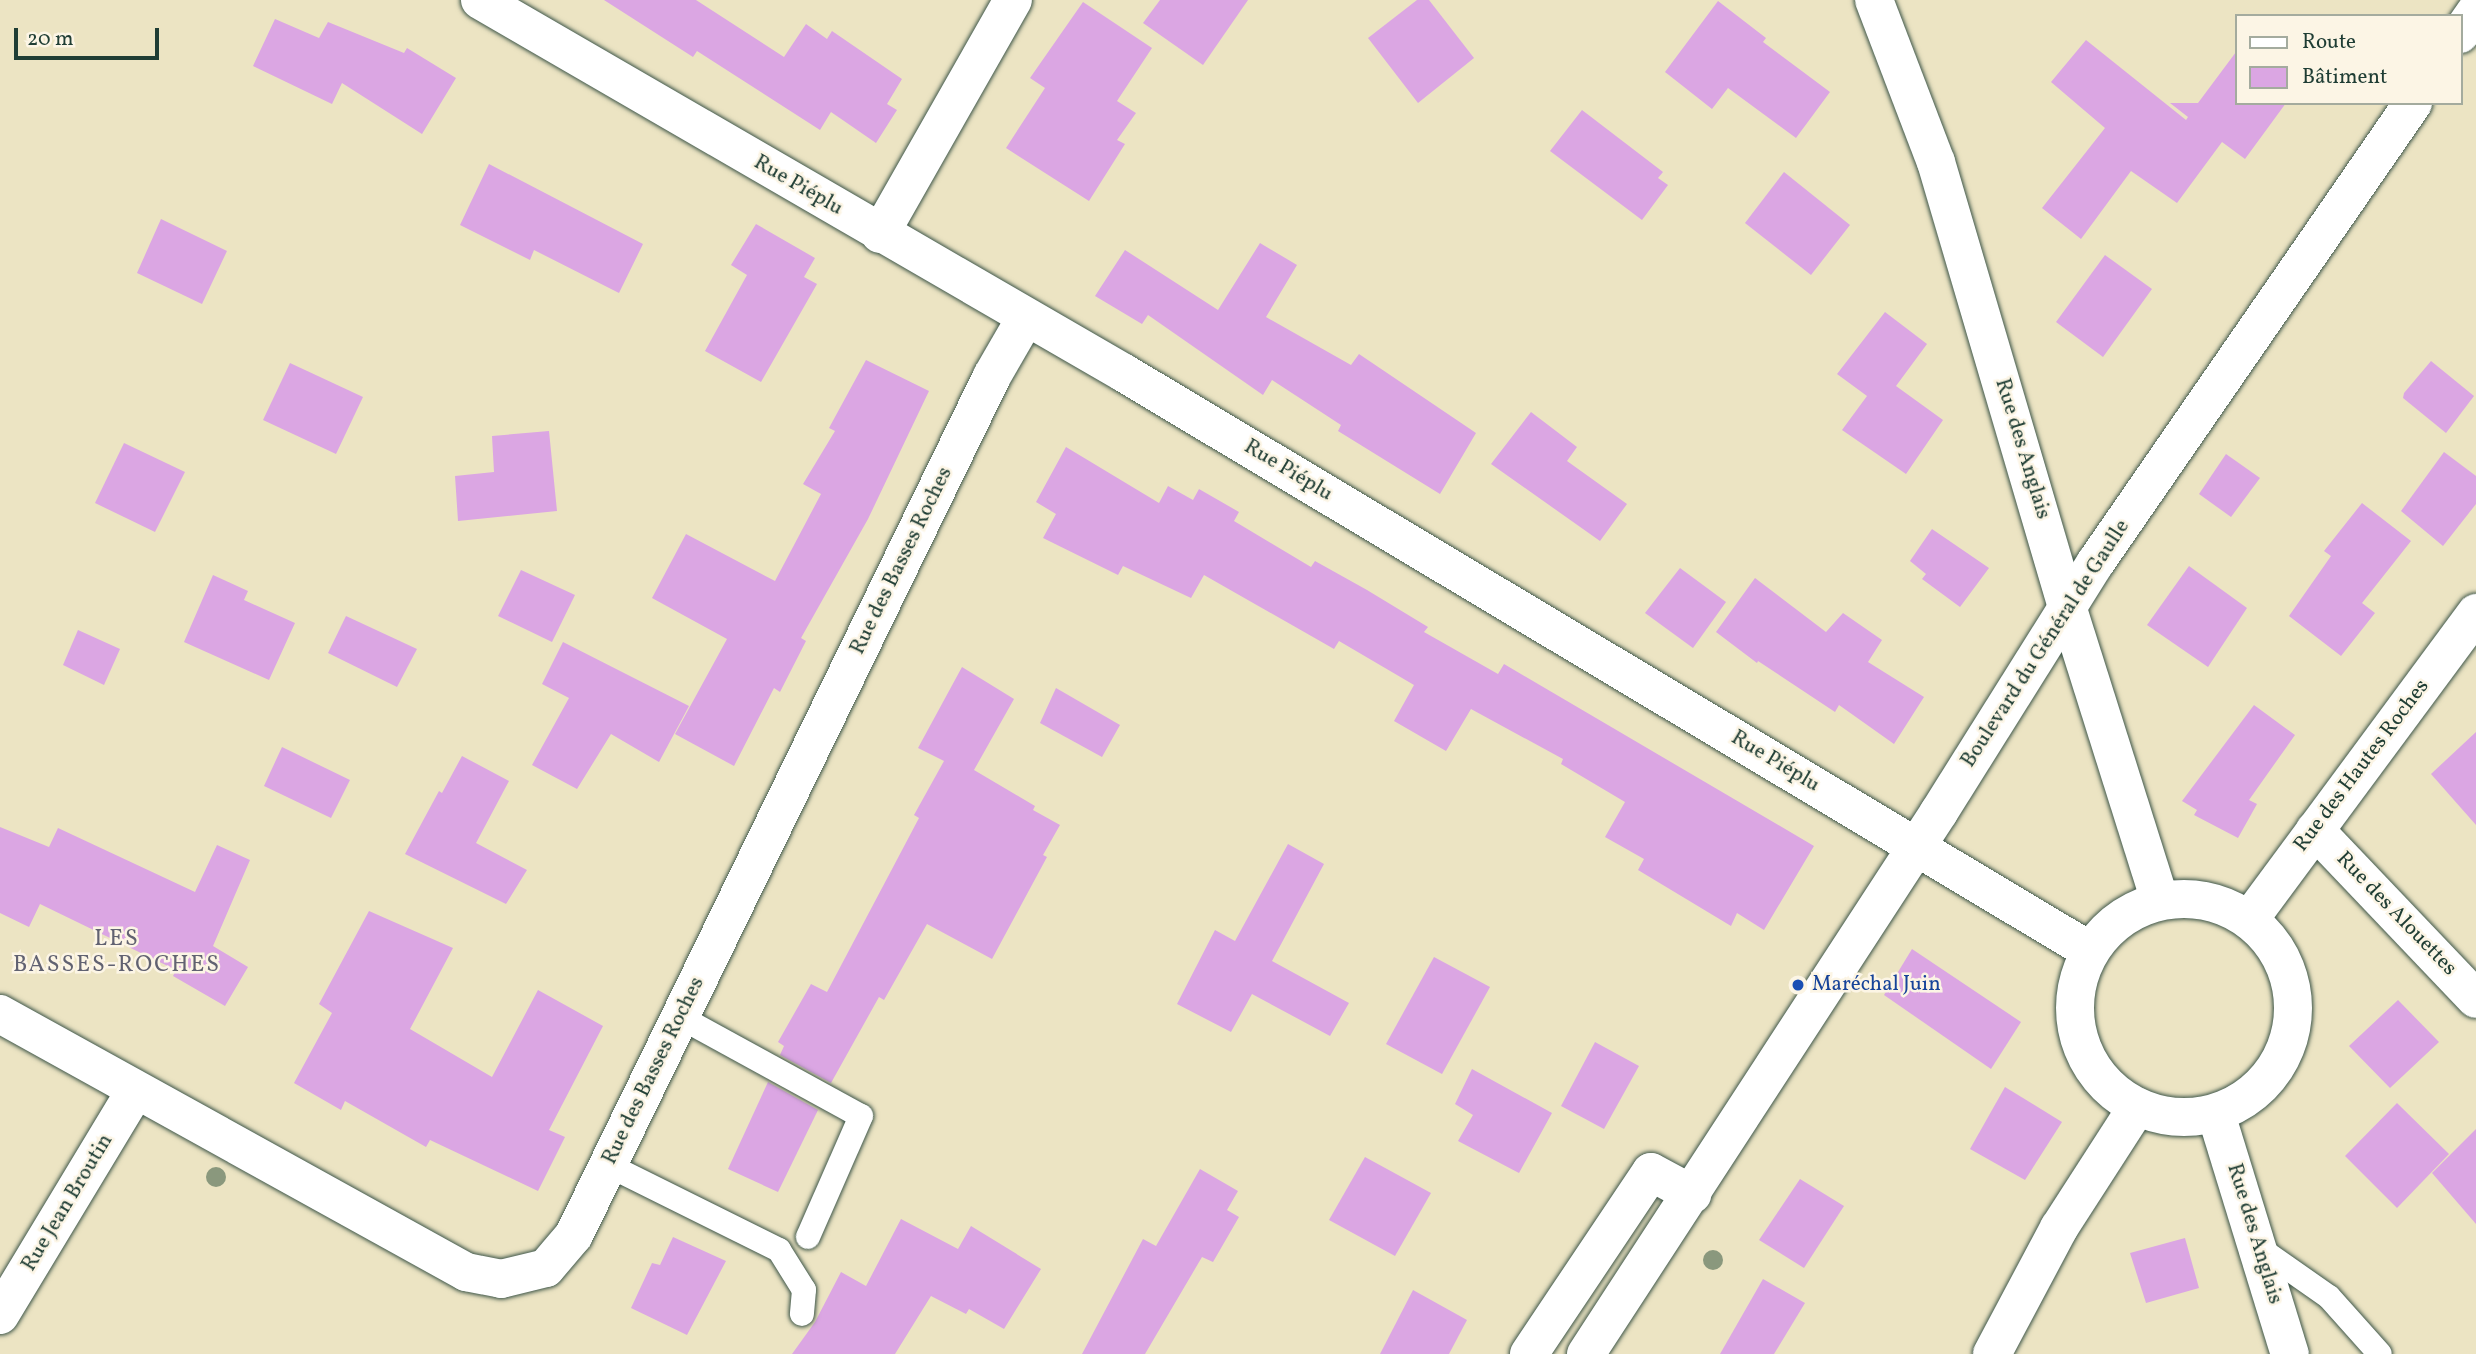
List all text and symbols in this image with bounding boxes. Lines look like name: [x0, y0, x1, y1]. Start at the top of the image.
scale bar: [18, 14, 163, 58]
legend: [2234, 14, 2462, 105]
text: 20 m: [27, 25, 73, 54]
text: Route: [2302, 28, 2356, 57]
text: Bâtiment: [2302, 63, 2387, 92]
street label: Rue Piéplu: [749, 150, 847, 222]
street label: Rue des Anglais: [1989, 376, 2055, 522]
street label: Rue Piéplu: [1239, 435, 1337, 507]
street label: Rue des Basses Roches: [846, 463, 958, 659]
street label: Boulevard du Général de Gaulle: [1956, 515, 2136, 773]
street label: Rue des Hautes Roches: [2289, 675, 2435, 857]
street label: Rue Piéplu: [1726, 726, 1824, 798]
street label: Rue des Alouettes: [2330, 847, 2462, 981]
district label: LES BASSES-ROCHES: [15, 925, 219, 979]
place label: Maréchal Juin: [1812, 972, 1941, 998]
street label: Rue des Basses Roches: [598, 973, 710, 1169]
marker: Maréchal Juin: [1790, 977, 1806, 993]
street label: Rue Jean Broutin: [17, 1130, 119, 1276]
street label: Rue des Anglais: [2221, 1161, 2287, 1307]

